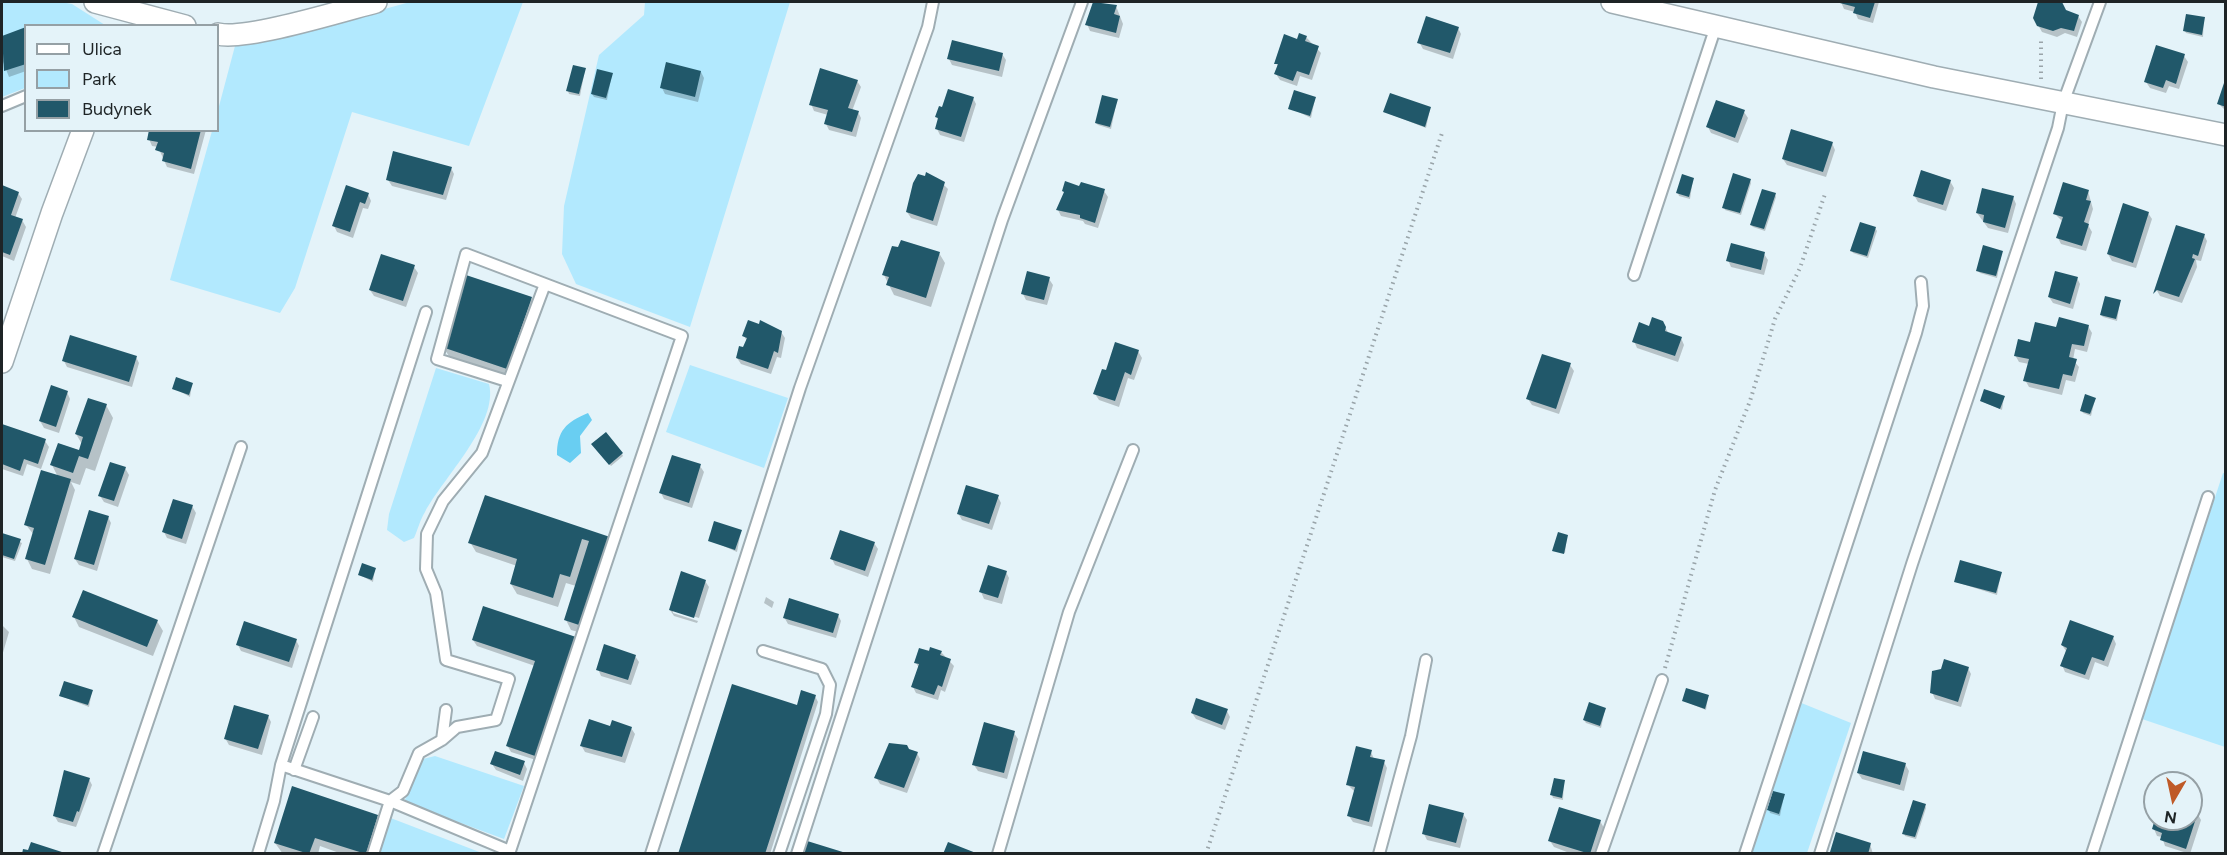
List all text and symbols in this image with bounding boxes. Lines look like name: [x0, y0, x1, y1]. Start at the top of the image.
legend: [24, 24, 219, 132]
text: Ulica: [82, 38, 122, 60]
text: Park: [82, 68, 116, 90]
text: Budynek: [82, 98, 152, 120]
north arrow: [2143, 771, 2203, 831]
text: N: [2163, 807, 2178, 828]

